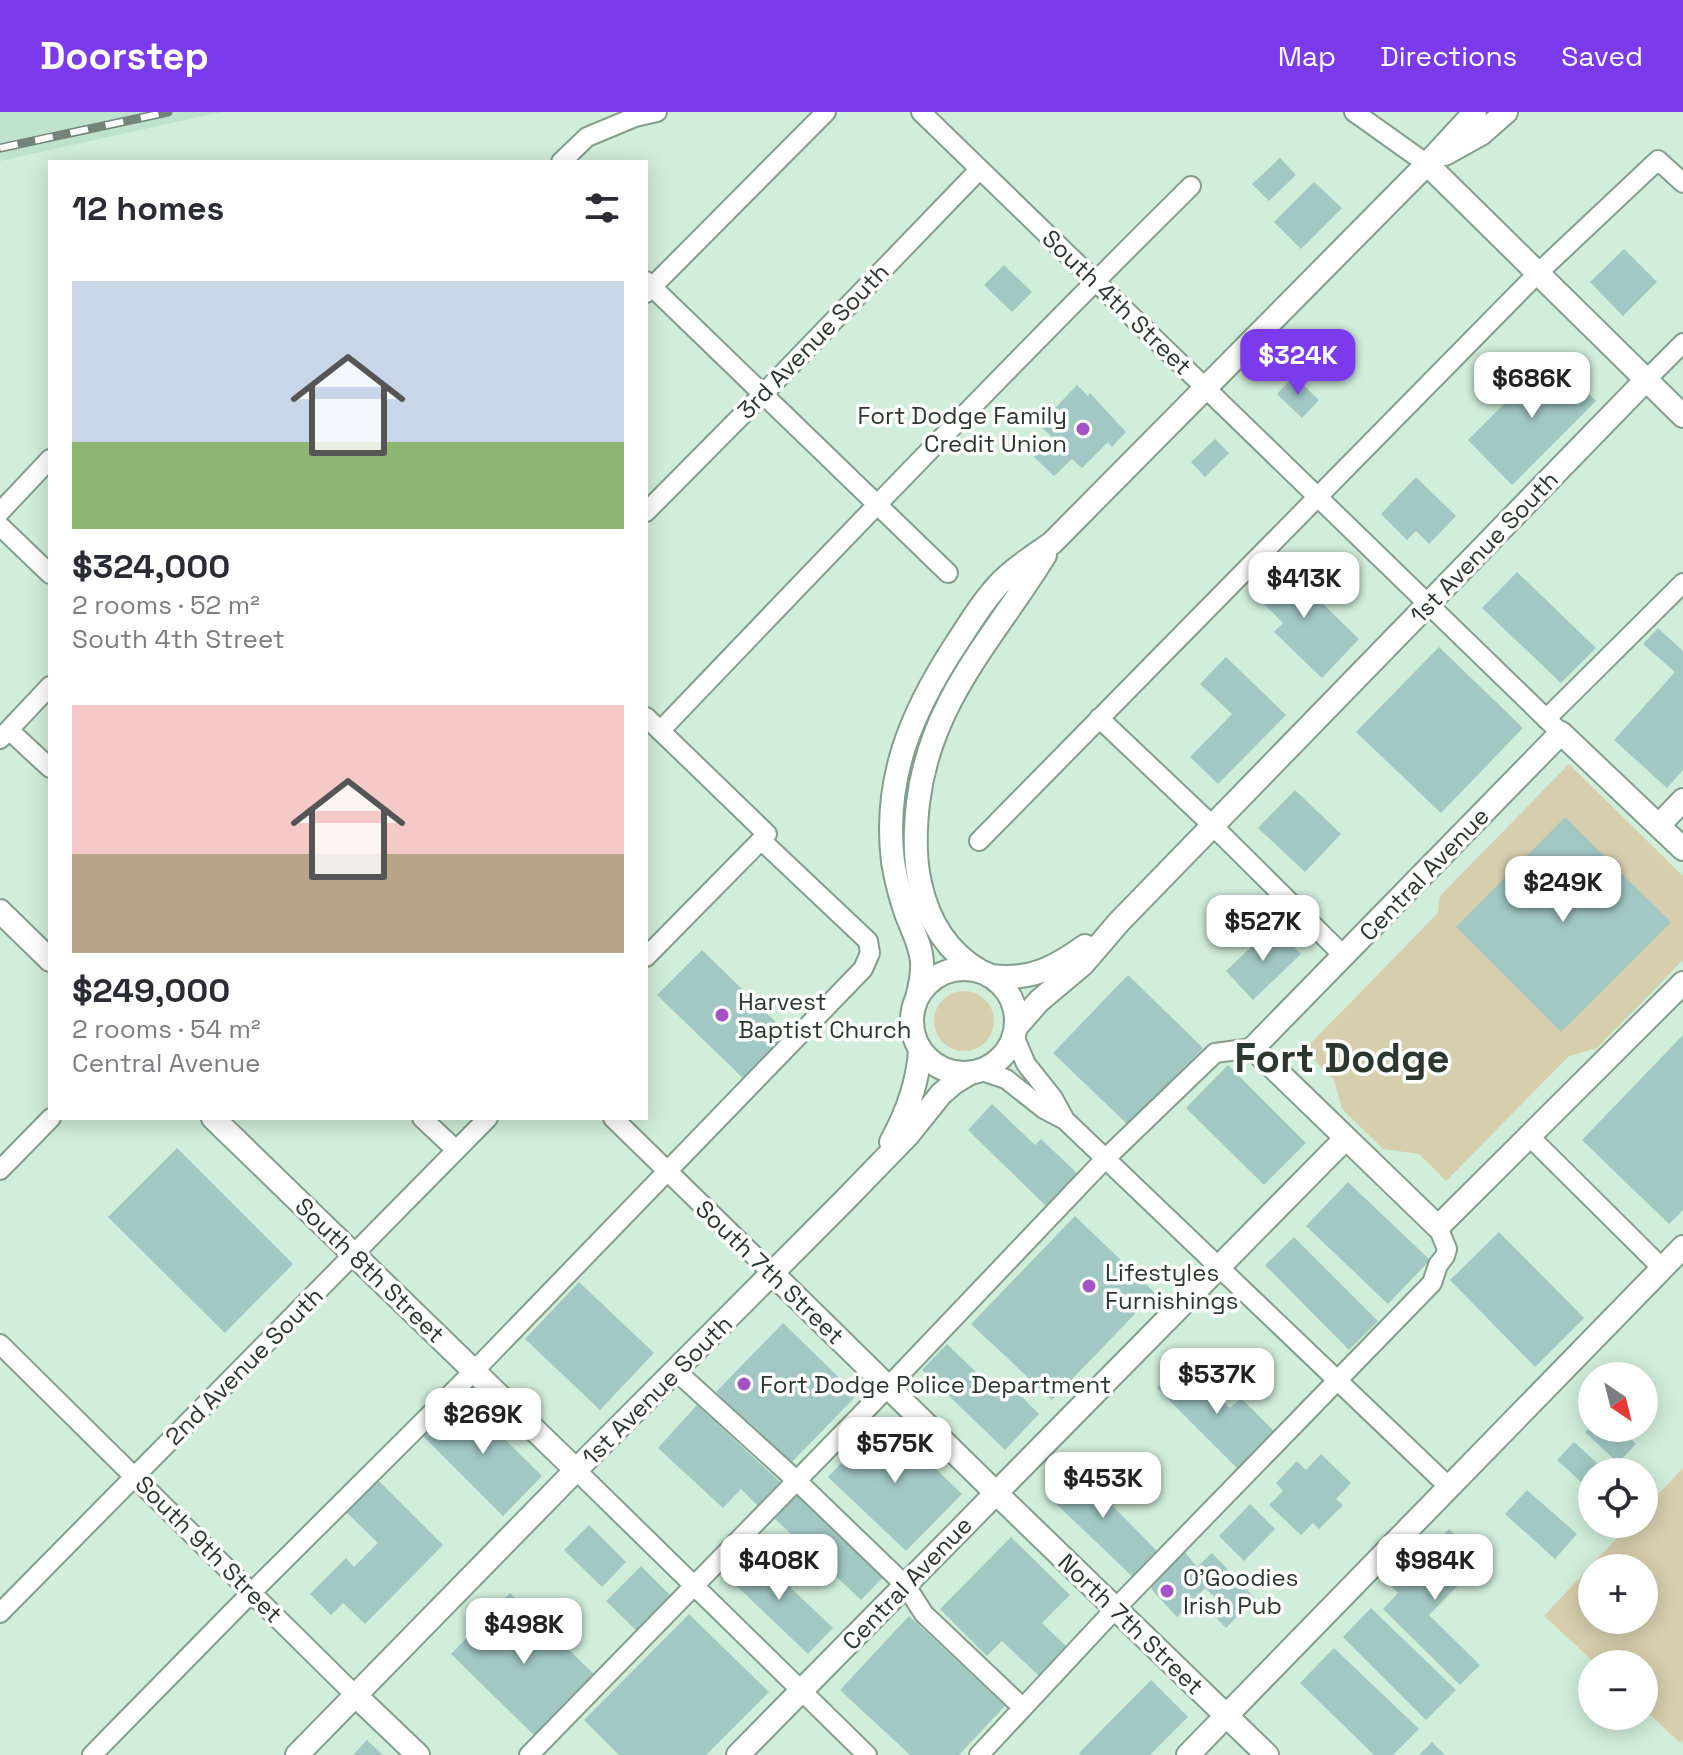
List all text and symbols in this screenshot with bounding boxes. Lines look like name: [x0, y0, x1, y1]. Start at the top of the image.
text: Doorstep: [40, 32, 209, 80]
text: Map: [1278, 38, 1336, 74]
text: Directions: [1380, 38, 1517, 74]
text: Saved: [1561, 38, 1643, 74]
icon: filters: [580, 186, 624, 230]
text: 12 homes: [72, 187, 224, 230]
street label: South 4th Street: [1036, 223, 1198, 381]
street label: 3rd Avenue South: [731, 256, 895, 426]
pin: $324K: [1242, 329, 1354, 397]
icon: home: [276, 333, 420, 477]
text: $324K: [1258, 338, 1338, 372]
pin: $686K: [1476, 352, 1588, 420]
text: $686K: [1492, 361, 1572, 395]
place label: Fort Dodge Family Credit Union: [857, 400, 1067, 459]
marker: Fort Dodge Family Credit Union: [1074, 420, 1092, 438]
street label: 1st Avenue South: [1403, 464, 1565, 630]
text: $324,000: [72, 545, 230, 588]
pin: $413K: [1248, 552, 1360, 620]
text: $413K: [1266, 561, 1342, 595]
text: 2 rooms · 52 m²: [72, 588, 260, 622]
text: South 4th Street: [72, 622, 285, 656]
icon: home: [276, 757, 420, 901]
street label: Central Avenue: [1352, 801, 1496, 947]
pin: $249K: [1507, 856, 1619, 924]
text: $249K: [1523, 865, 1603, 899]
pin: $527K: [1207, 895, 1319, 963]
text: $527K: [1224, 904, 1302, 938]
text: $249,000: [72, 969, 230, 1012]
place label: Harvest Baptist Church: [738, 986, 911, 1045]
marker: Harvest Baptist Church: [713, 1006, 731, 1024]
text: 2 rooms · 54 m²: [72, 1012, 261, 1046]
district label: Fort Dodge: [1234, 1033, 1450, 1084]
text: Central Avenue: [72, 1046, 260, 1080]
street label: South 8th Street: [289, 1191, 451, 1349]
street label: South 7th Street: [689, 1193, 851, 1351]
place label: Lifestyles Furnishings: [1105, 1257, 1238, 1316]
marker: Lifestyles Furnishings: [1080, 1277, 1098, 1295]
street label: 2nd Avenue South: [158, 1280, 330, 1452]
street label: 1st Avenue South: [575, 1308, 739, 1472]
pin: $537K: [1161, 1348, 1273, 1416]
text: $537K: [1178, 1357, 1256, 1391]
north arrow: [1578, 1362, 1658, 1442]
map controls: [1578, 1362, 1658, 1730]
place label: Fort Dodge Police Department: [760, 1369, 1111, 1400]
marker: Fort Dodge Police Department: [735, 1375, 753, 1393]
pin: $269K: [427, 1388, 539, 1456]
text: $269K: [443, 1397, 523, 1431]
pin: $575K: [839, 1417, 951, 1485]
text: $575K: [856, 1426, 934, 1460]
pin: $453K: [1047, 1452, 1159, 1520]
button: locate: [1578, 1458, 1658, 1538]
text: $453K: [1063, 1461, 1143, 1495]
street label: South 9th Street: [129, 1469, 289, 1629]
street label: Central Avenue: [835, 1510, 979, 1656]
pin: $408K: [723, 1534, 835, 1602]
pin: $984K: [1379, 1534, 1491, 1602]
text: $408K: [738, 1543, 820, 1577]
text: $984K: [1395, 1543, 1475, 1577]
street label: North 7th Street: [1052, 1547, 1210, 1701]
button: +: [1578, 1554, 1658, 1634]
place label: O'Goodies Irish Pub: [1183, 1562, 1298, 1621]
marker: O'Goodies Irish Pub: [1158, 1582, 1176, 1600]
pin: $498K: [468, 1598, 580, 1666]
text: $498K: [484, 1607, 564, 1641]
button: −: [1578, 1650, 1658, 1730]

